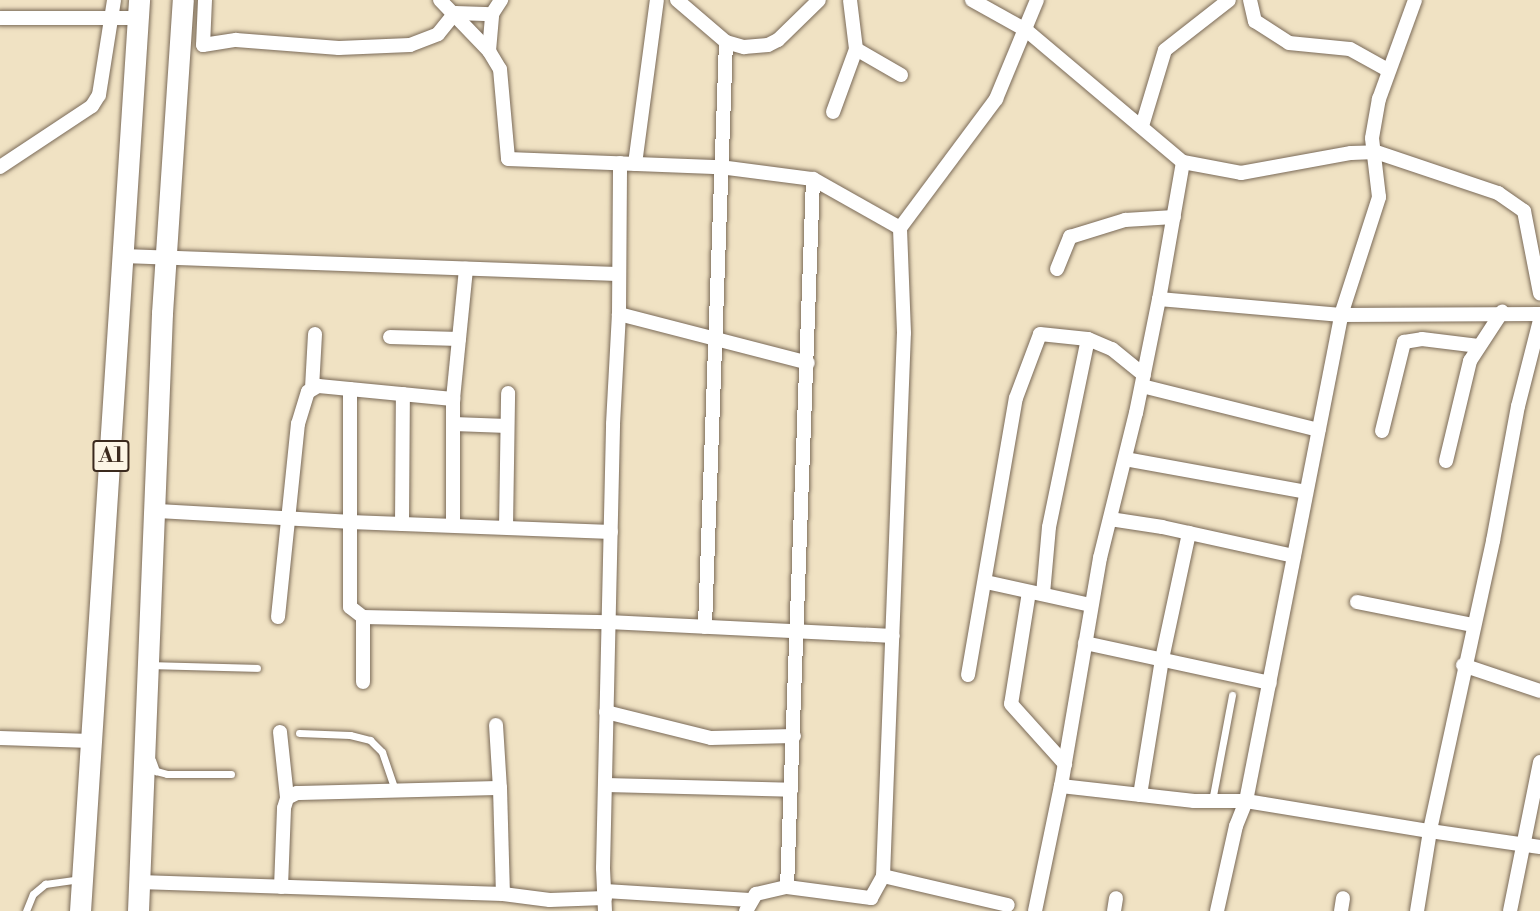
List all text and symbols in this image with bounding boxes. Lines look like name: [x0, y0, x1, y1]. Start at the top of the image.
road number: A1: [92, 438, 130, 474]

